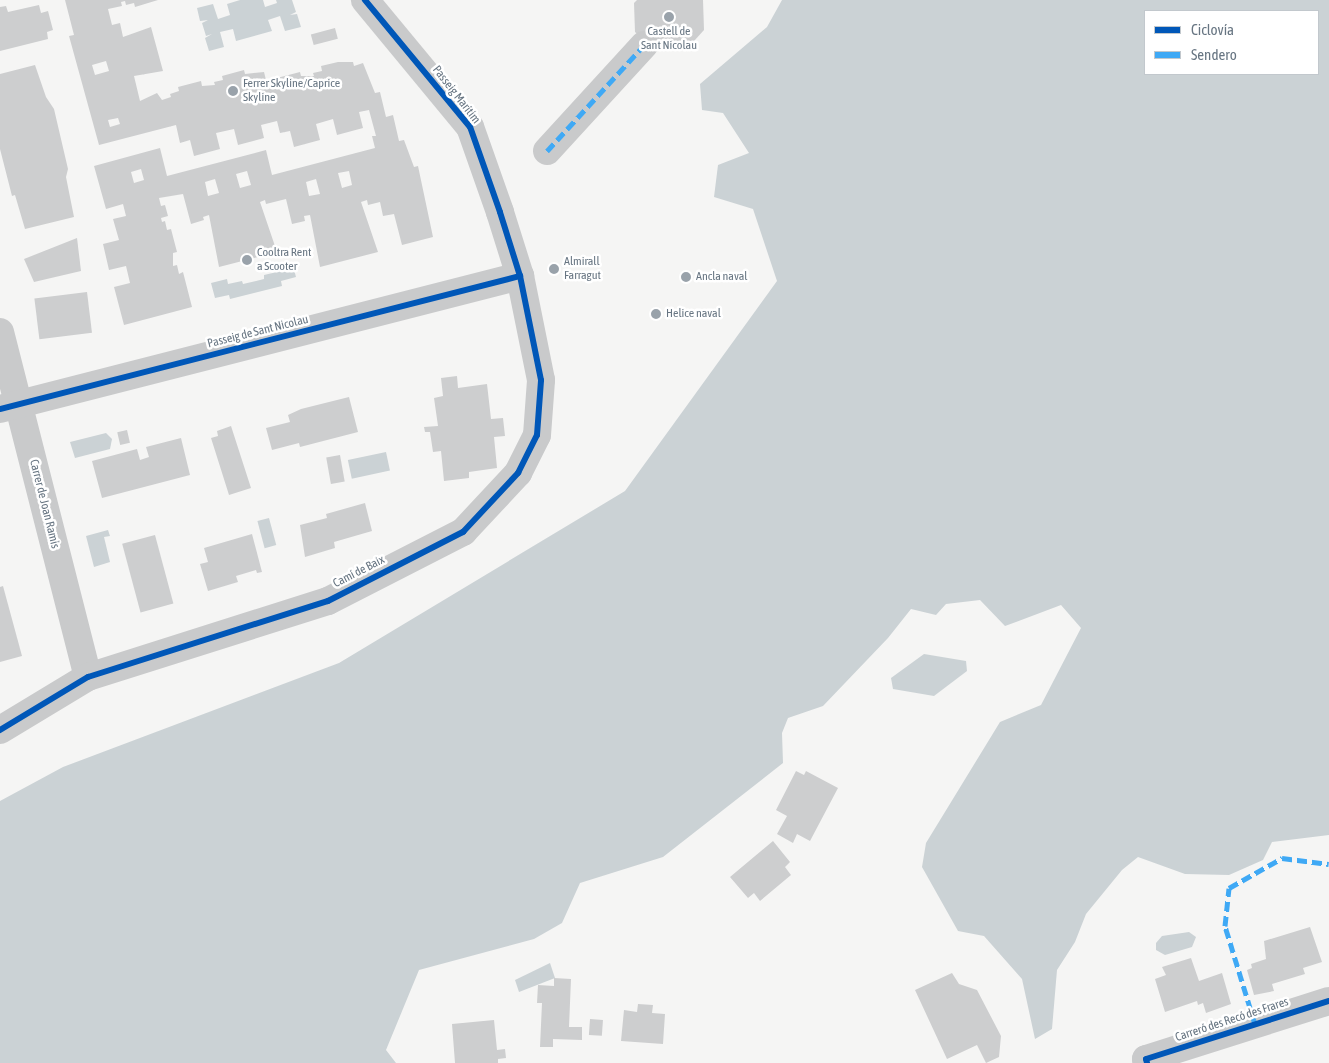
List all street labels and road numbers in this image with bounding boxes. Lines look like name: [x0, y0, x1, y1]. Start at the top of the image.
street label: Passeig Marítim: [429, 63, 483, 127]
street label: Passeig de Sant Nicolau: [206, 312, 310, 352]
street label: Carrer de Joan Ramis: [26, 458, 62, 550]
street label: Camí de Baix: [331, 553, 387, 591]
street label: Carreró des Recó des Frares: [1174, 995, 1290, 1045]

